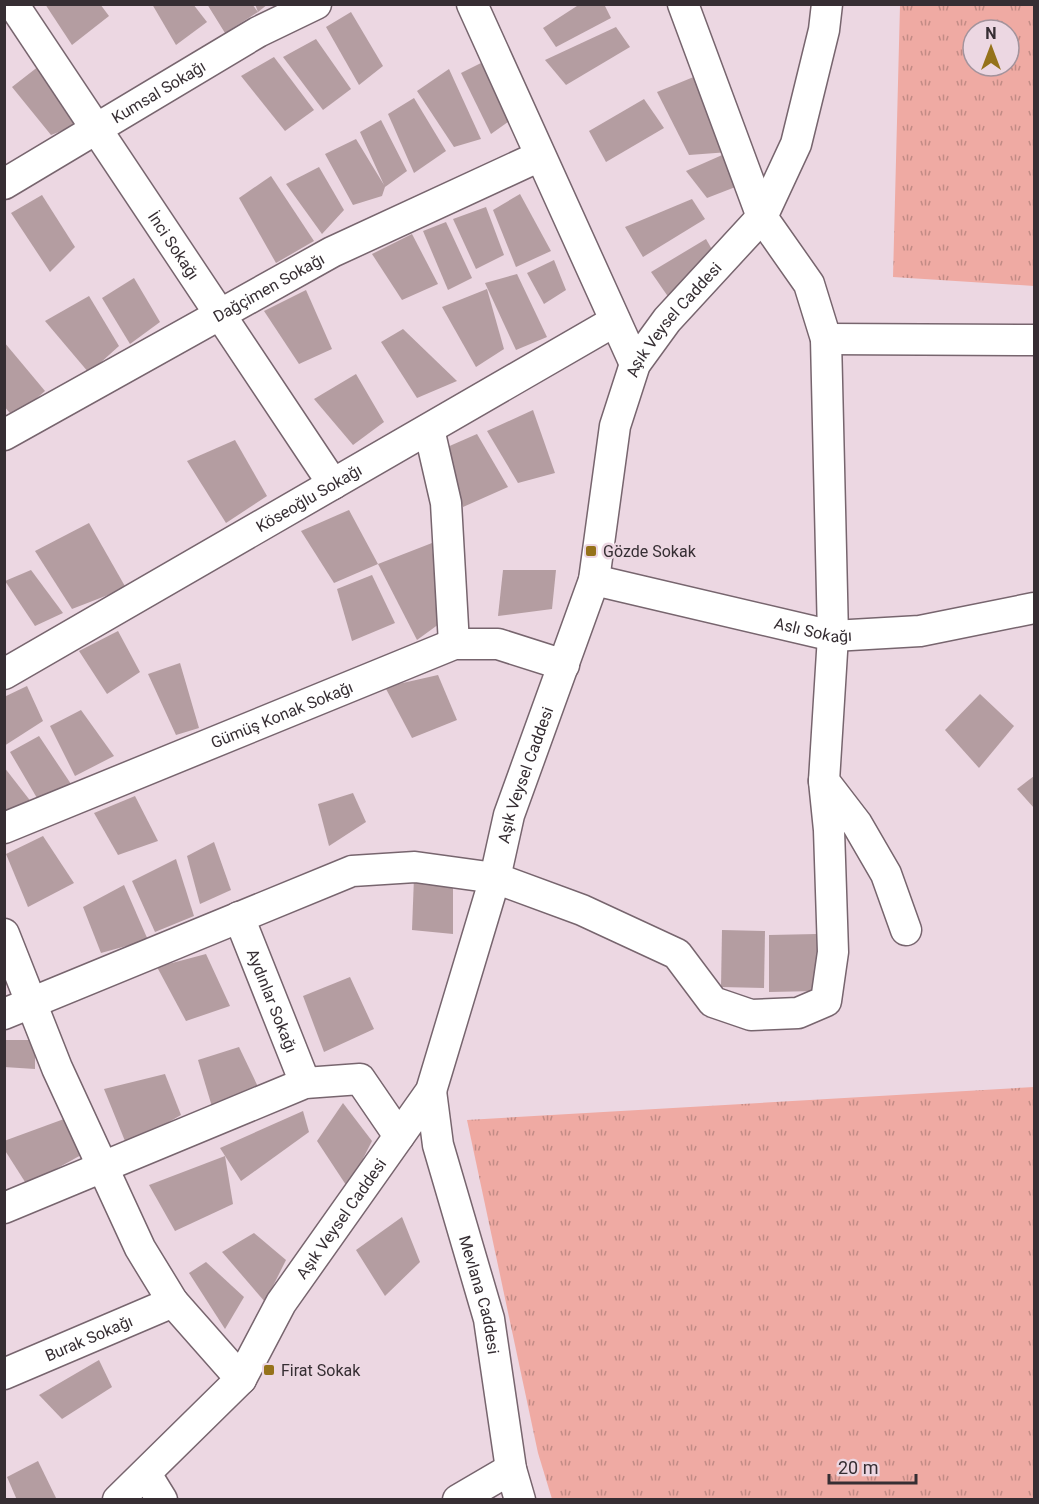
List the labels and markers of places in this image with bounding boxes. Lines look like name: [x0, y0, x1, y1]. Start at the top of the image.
place label: Gözde Sokak: [603, 542, 697, 561]
marker: Gözde Sokak: [584, 544, 598, 558]
place label: Firat Sokak: [281, 1361, 361, 1380]
marker: Firat Sokak: [262, 1363, 276, 1377]

